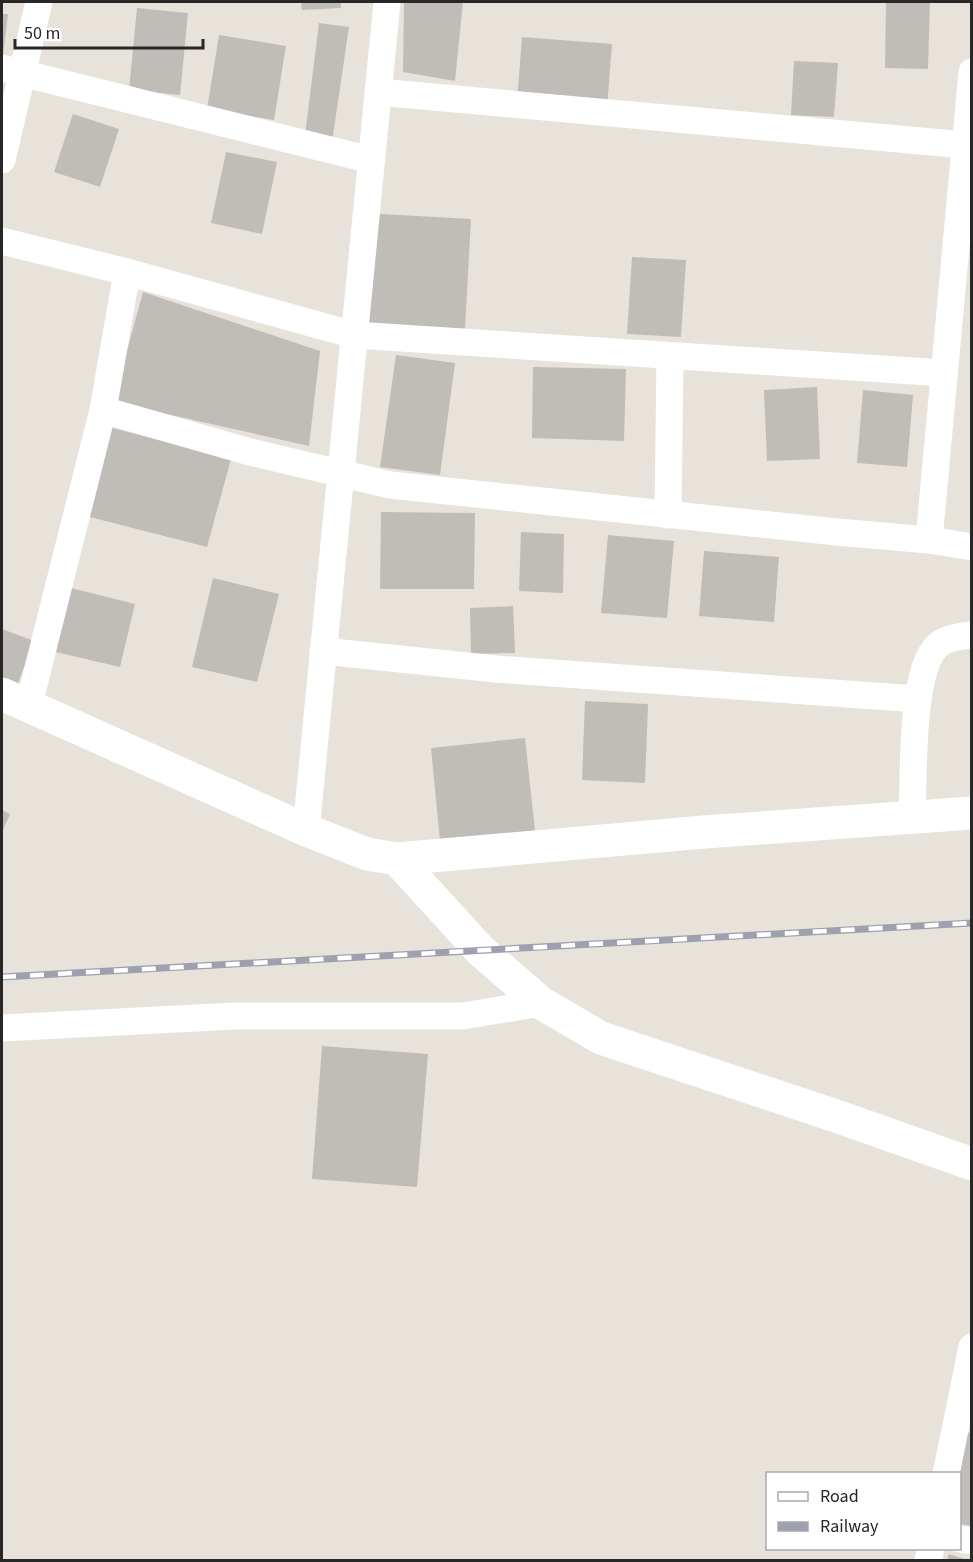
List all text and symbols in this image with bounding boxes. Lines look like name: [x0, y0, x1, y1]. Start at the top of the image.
scale bar: [15, 12, 202, 50]
text: 50 m: [24, 21, 60, 46]
legend: [766, 1472, 961, 1550]
text: Road: [820, 1484, 859, 1509]
text: Railway: [820, 1514, 879, 1539]

